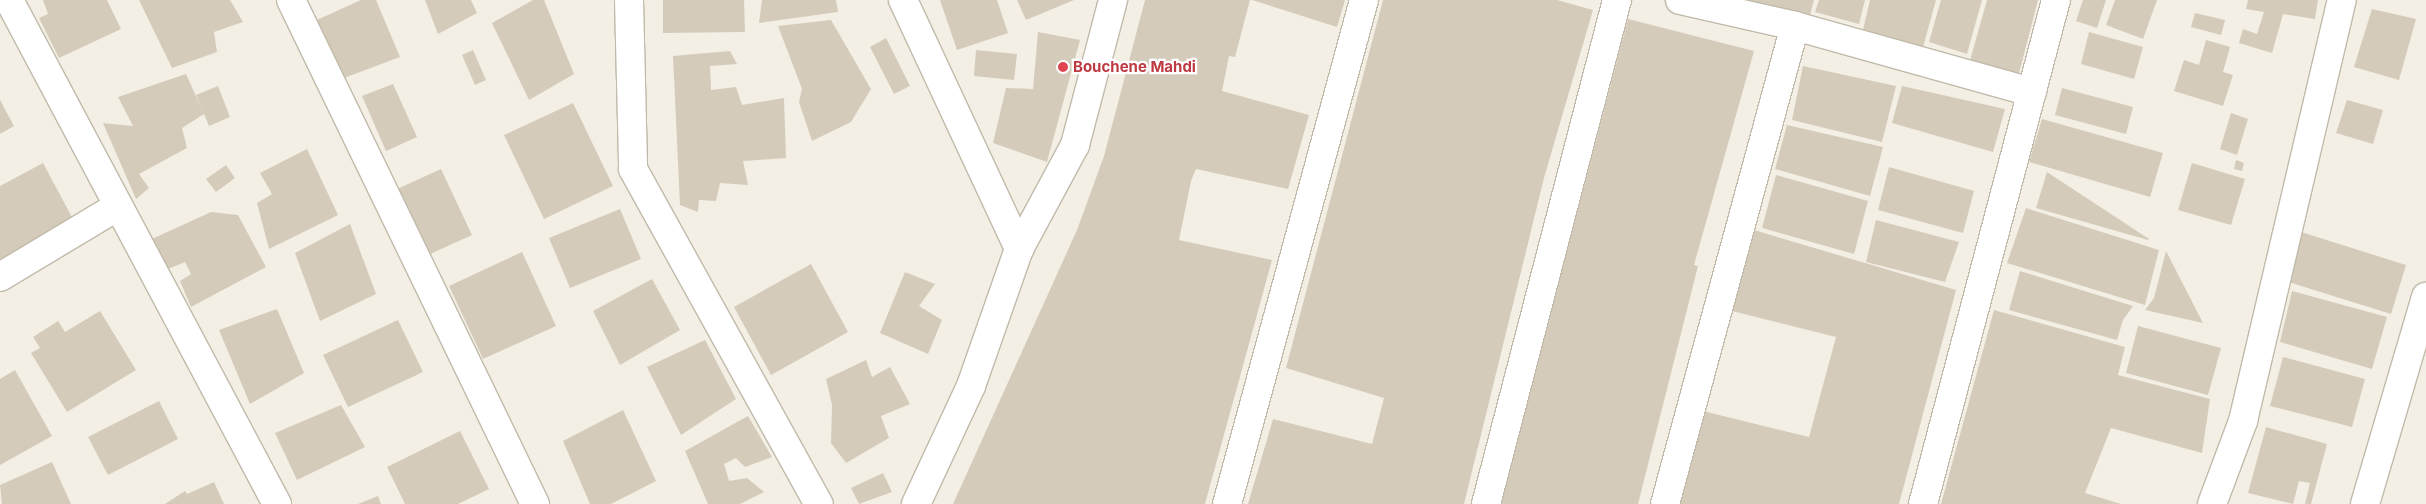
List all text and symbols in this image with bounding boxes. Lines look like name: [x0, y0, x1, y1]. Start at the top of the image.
place label: Bouchene Mahdi: [1073, 58, 1196, 76]
marker: Bouchene Mahdi: [1057, 61, 1069, 73]

